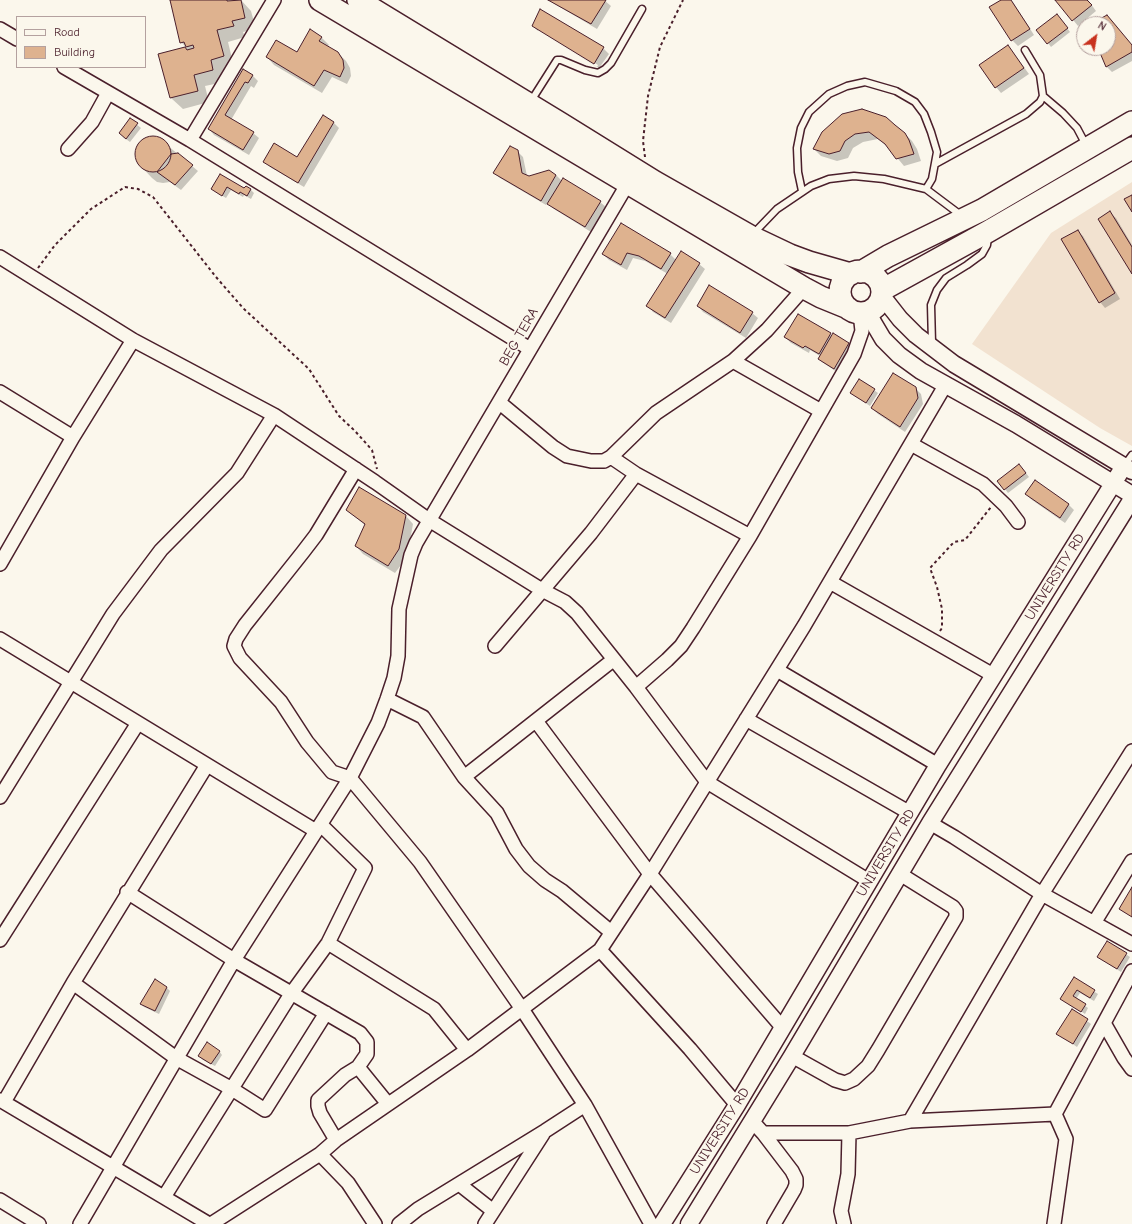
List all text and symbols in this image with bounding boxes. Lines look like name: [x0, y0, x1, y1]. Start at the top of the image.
legend: [16, 16, 146, 68]
north arrow: [1076, 16, 1116, 56]
text: N: [1095, 19, 1108, 34]
text: Road: [54, 25, 80, 39]
text: Building: [54, 45, 95, 59]
street label: BEG TERA: [496, 305, 542, 369]
street label: UNIVERSITY RD: [1022, 530, 1088, 624]
street label: UNIVERSITY RD: [853, 806, 919, 900]
street label: UNIVERSITY RD: [687, 1084, 753, 1178]

